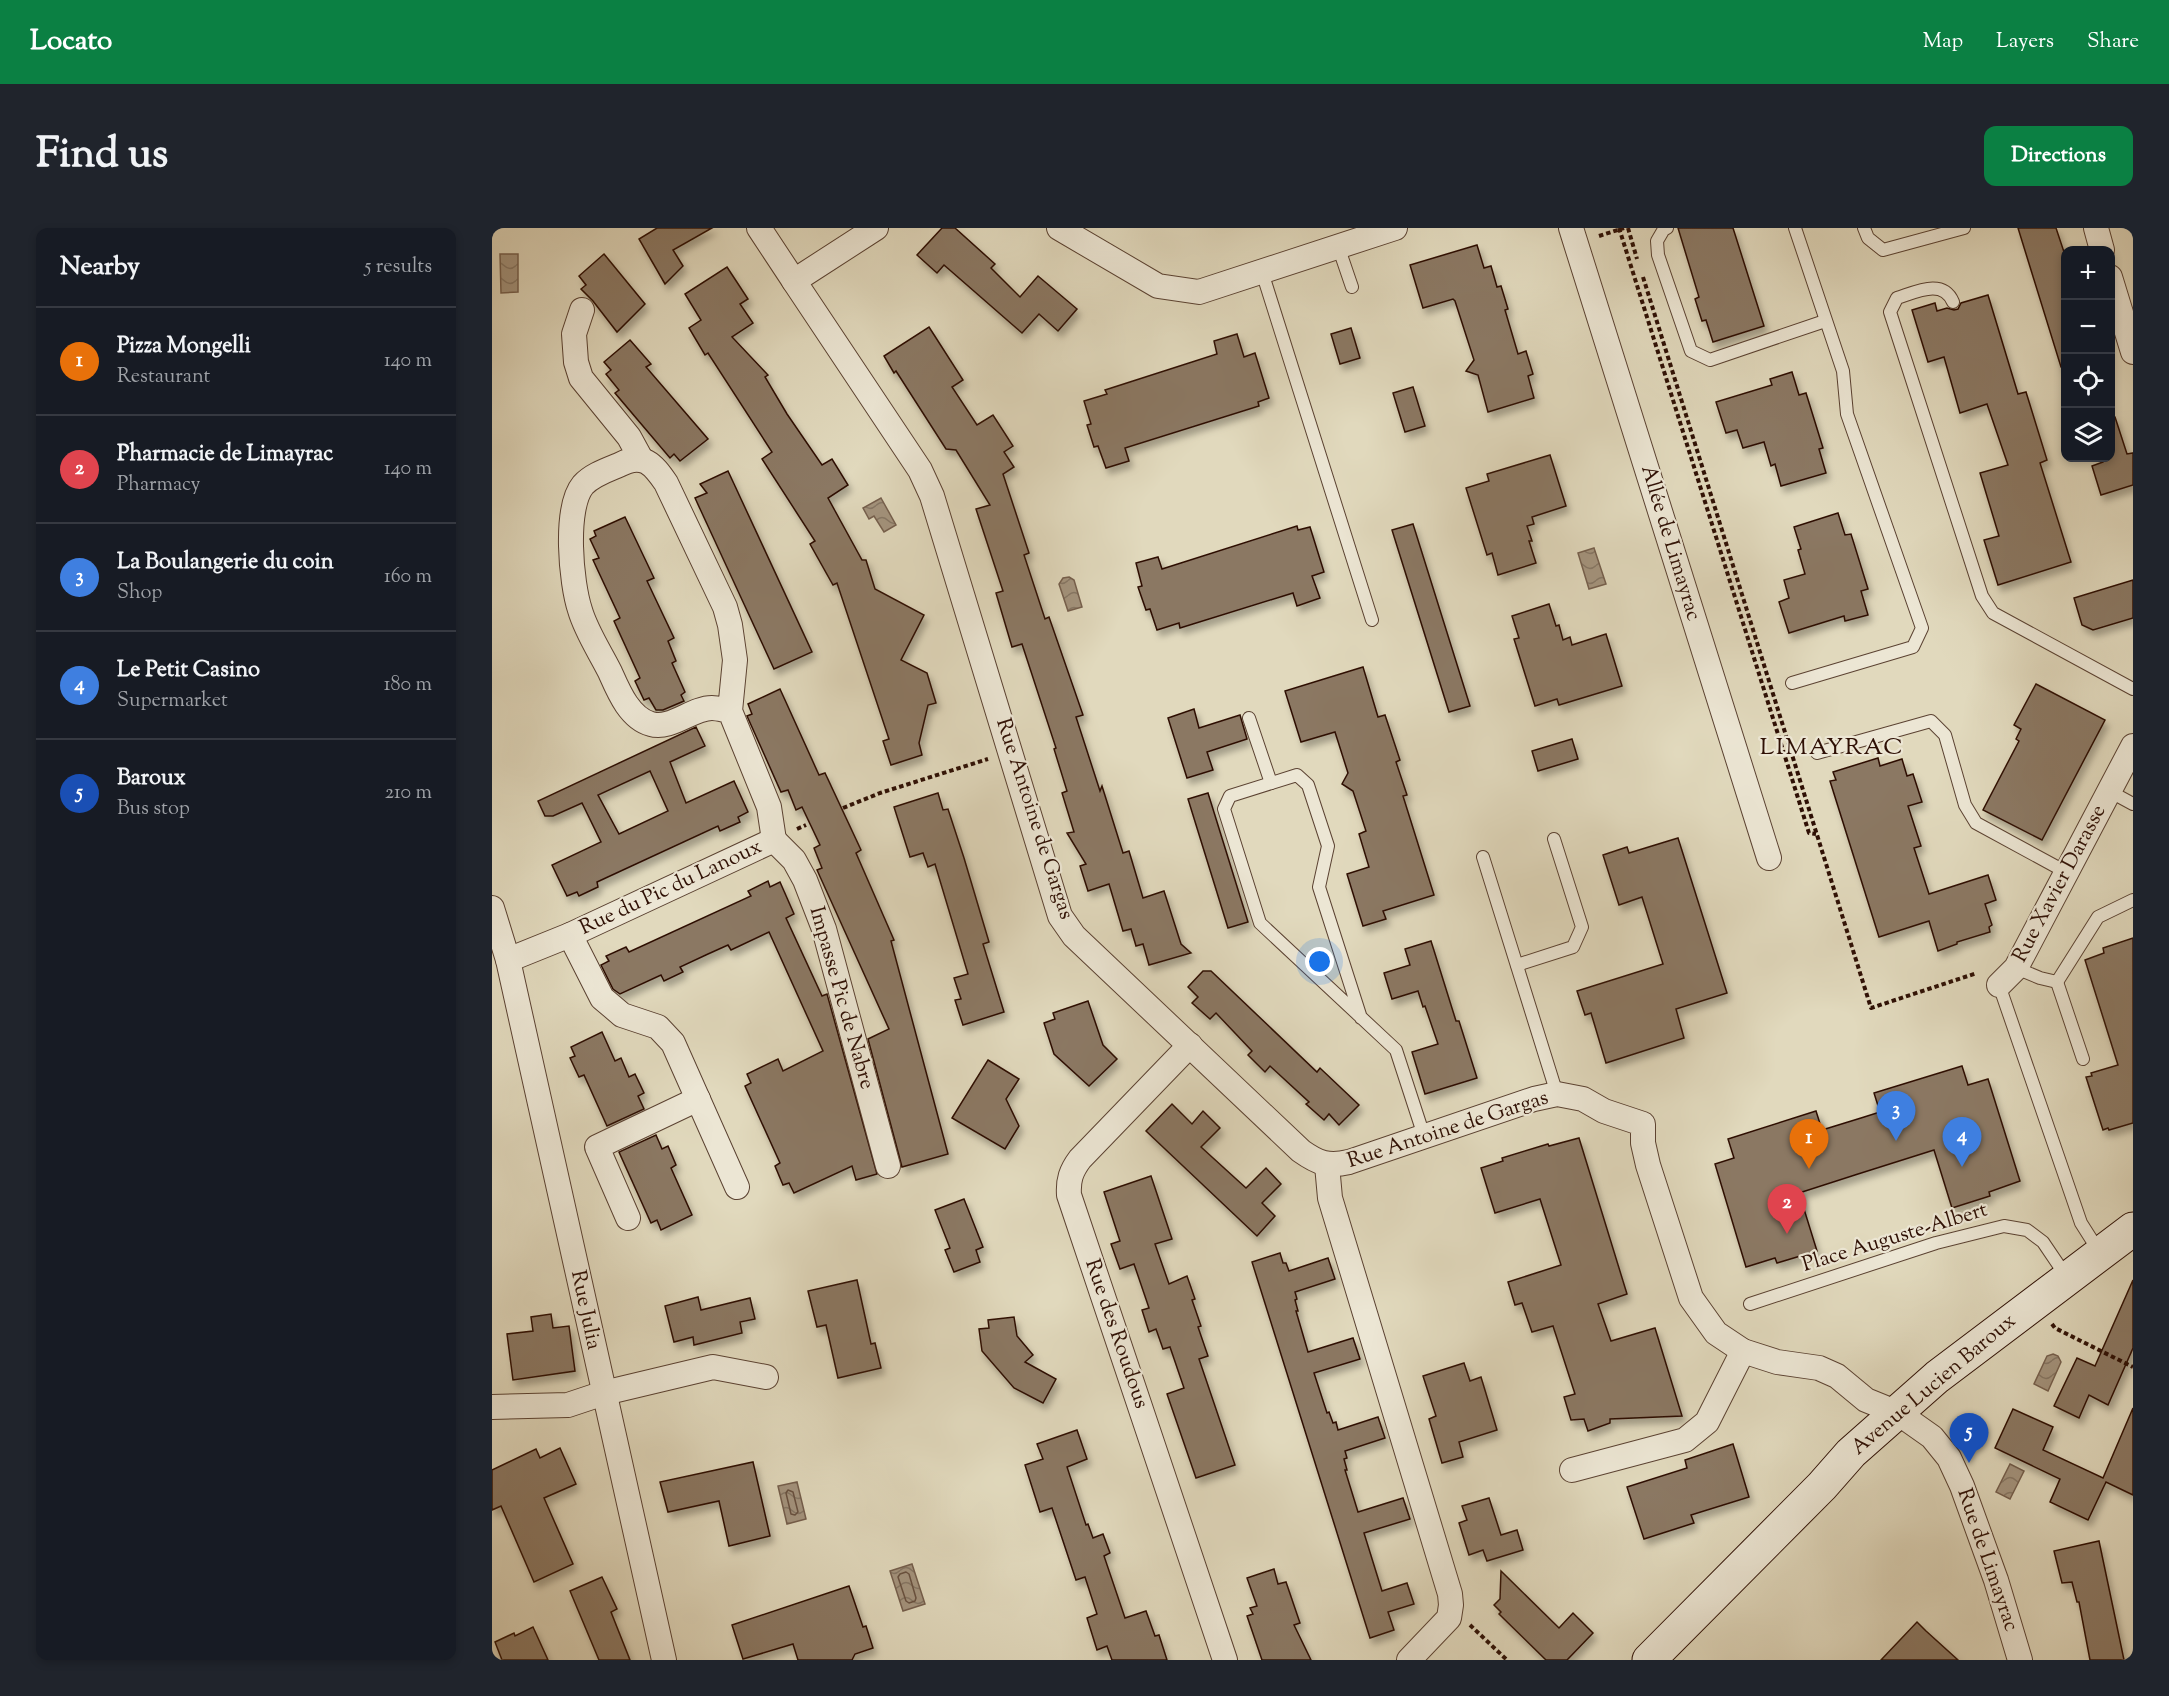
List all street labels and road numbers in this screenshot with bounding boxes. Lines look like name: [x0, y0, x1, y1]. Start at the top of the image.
street label: Allée de Limayrac: [1632, 462, 1708, 624]
street label: Rue Antoine de Gargas: [987, 715, 1081, 923]
street label: Rue Xavier Darasse: [2006, 800, 2114, 968]
street label: Rue du Pic du Lanoux: [575, 833, 767, 943]
street label: Impasse Pic de Nabre: [801, 903, 881, 1093]
street label: Rue Antoine de Gargas: [1344, 1083, 1552, 1177]
street label: Place Auguste-Albert: [1799, 1196, 1991, 1280]
street label: Rue des Roudous: [1076, 1255, 1156, 1413]
street label: Rue Julia: [562, 1268, 608, 1353]
street label: Avenue Lucien Baroux: [1845, 1307, 2023, 1463]
street label: Rue de Limayrac: [1949, 1485, 2025, 1635]

